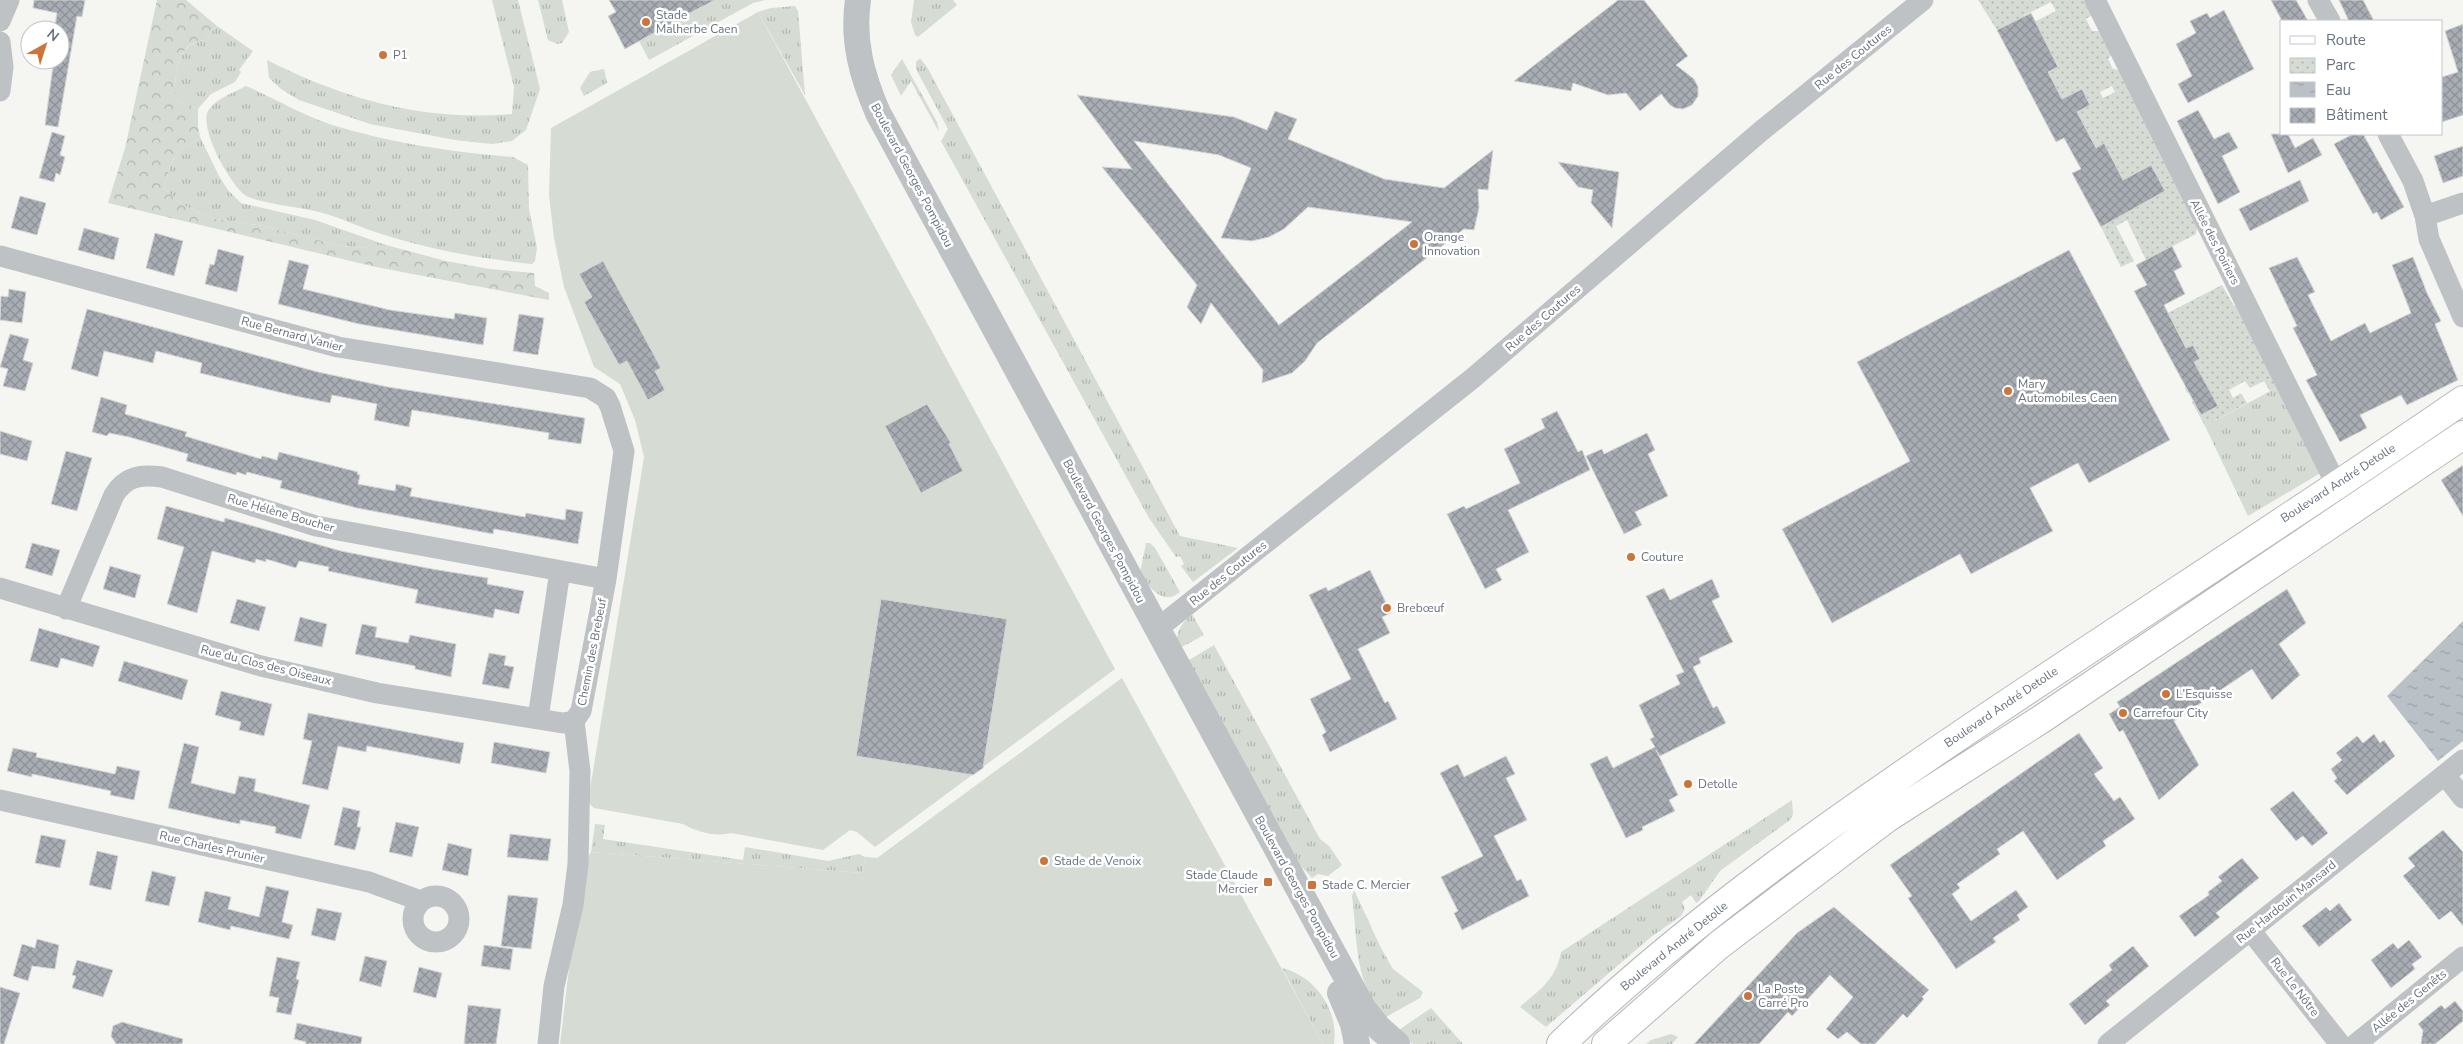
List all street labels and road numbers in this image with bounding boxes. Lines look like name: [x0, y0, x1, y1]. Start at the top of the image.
street label: Rue des Coutures: [1811, 21, 1895, 93]
street label: Boulevard Georges Pompidou: [867, 100, 957, 250]
street label: Allée des Poiriers: [2187, 196, 2244, 288]
street label: Rue des Coutures: [1502, 281, 1584, 355]
street label: Rue Bernard Vanier: [239, 313, 345, 355]
street label: Boulevard André Detolle: [2278, 440, 2398, 526]
street label: Boulevard Georges Pompidou: [1059, 456, 1149, 606]
street label: Rue Hélène Boucher: [226, 490, 337, 536]
street label: Rue des Coutures: [1186, 537, 1270, 609]
street label: Chemin des Brebeuf: [574, 596, 610, 707]
street label: Rue du Clos des Oiseaux: [199, 641, 334, 689]
street label: Boulevard André Detolle: [1941, 663, 2061, 751]
street label: Boulevard Georges Pompidou: [1251, 813, 1343, 961]
street label: Rue Charles Prunier: [158, 827, 267, 867]
street label: Rue Hardouin Mansard: [2233, 857, 2339, 947]
street label: Boulevard André Detolle: [1617, 898, 1731, 994]
street label: Rue Le Nôtre: [2267, 954, 2323, 1020]
street label: Allée des Genêts: [2368, 966, 2450, 1036]

